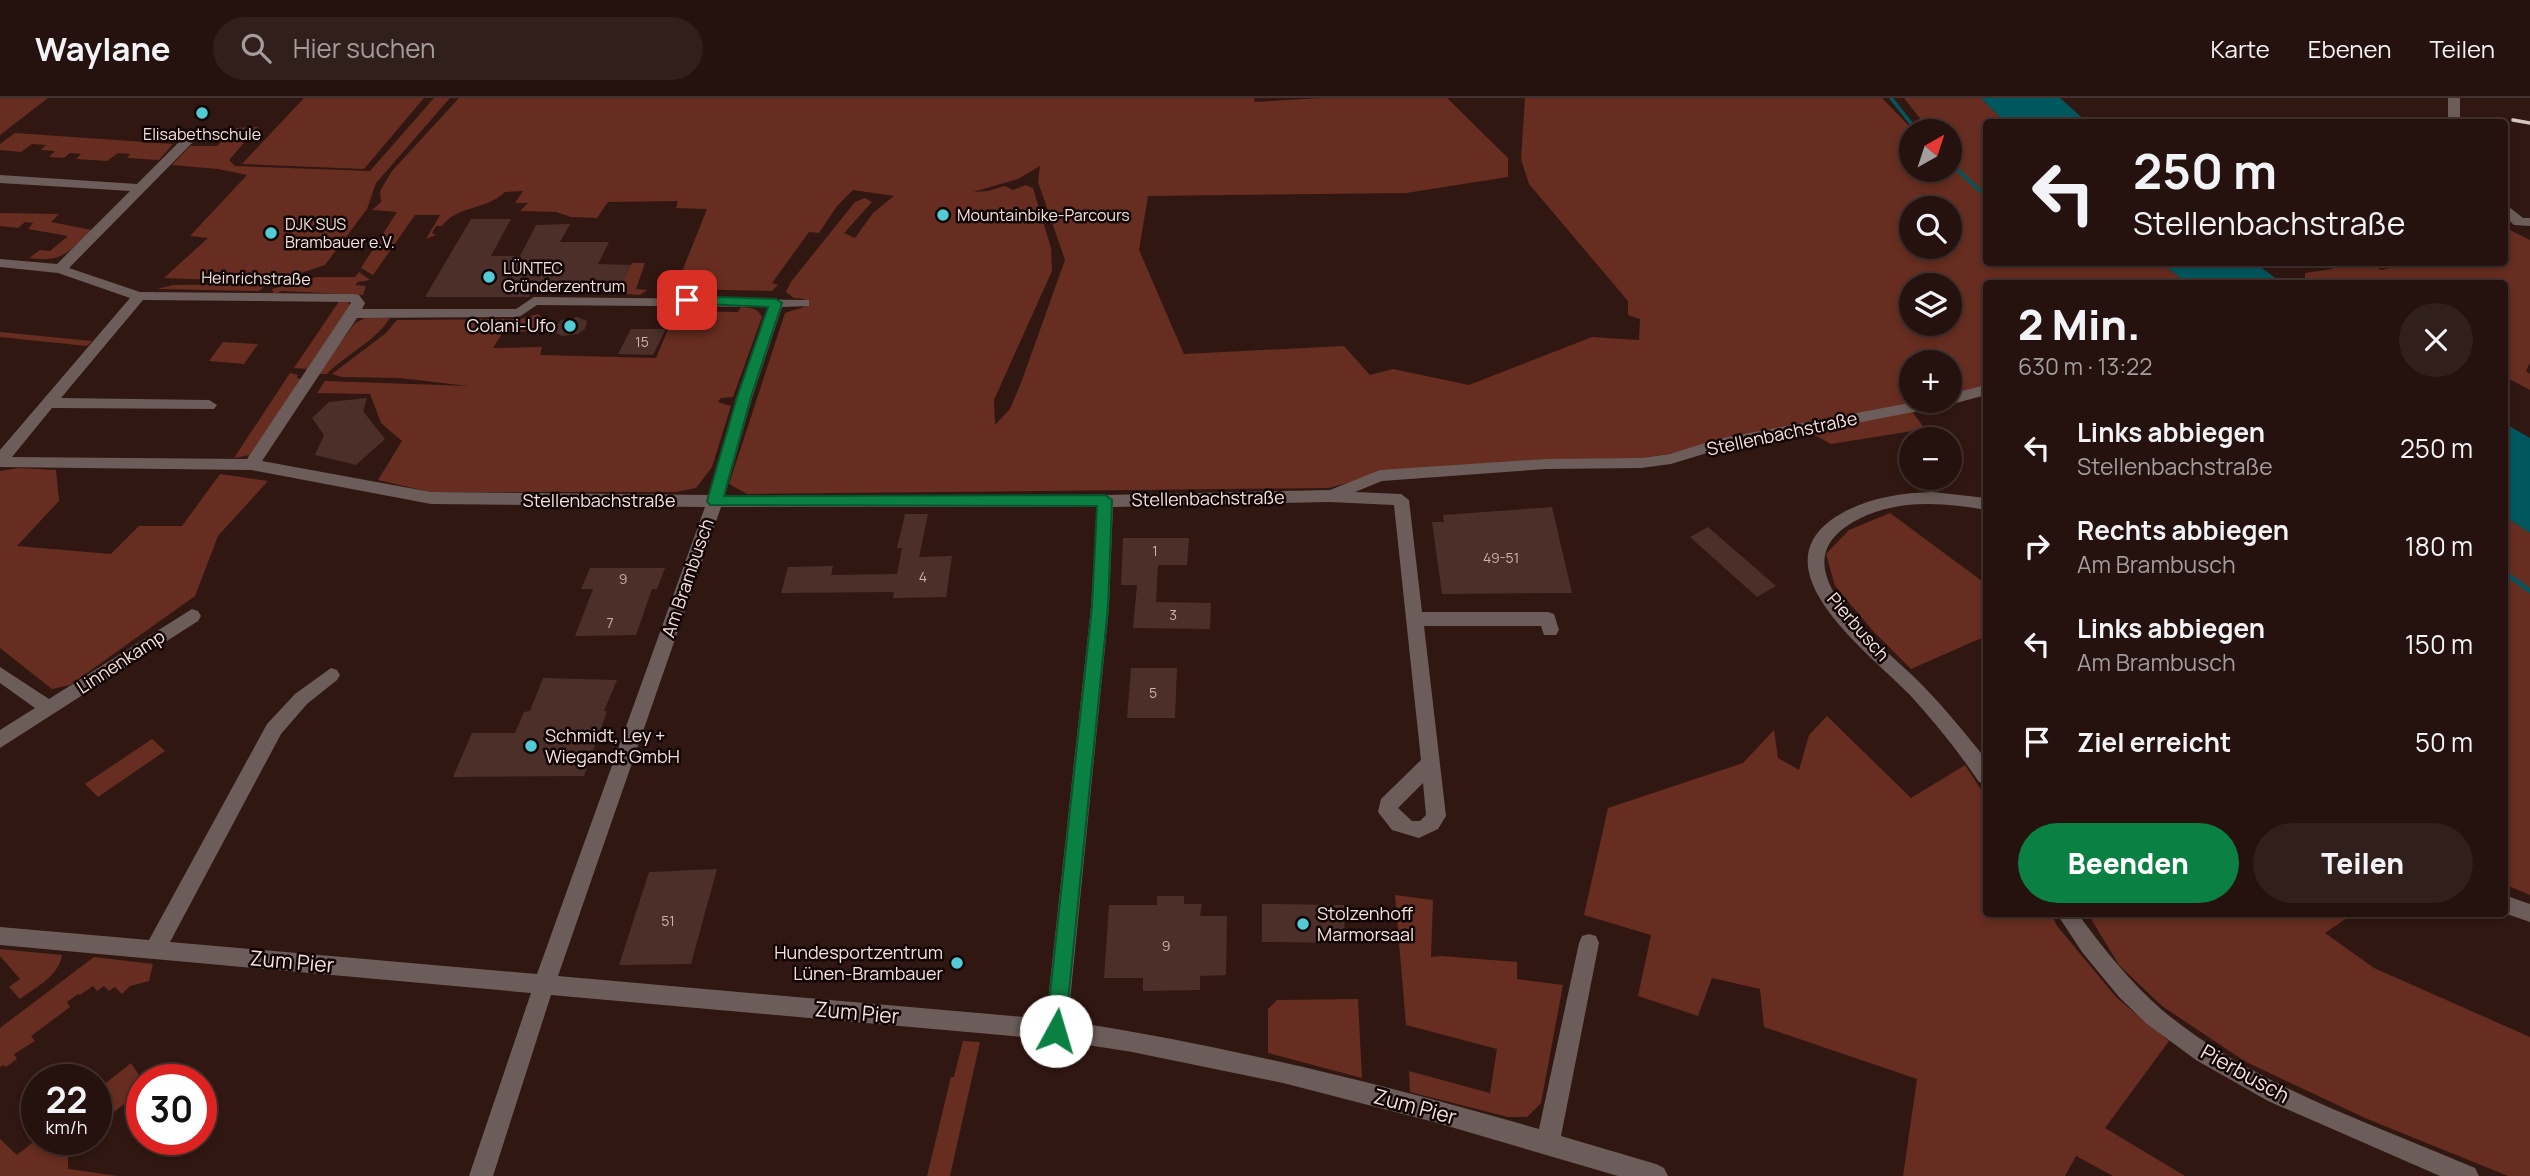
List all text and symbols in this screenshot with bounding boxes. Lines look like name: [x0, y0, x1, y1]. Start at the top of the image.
search box: [213, 17, 703, 80]
text: Waylane: [35, 26, 171, 71]
icon: search: [237, 29, 275, 67]
text: Hier suchen: [293, 30, 436, 66]
text: Karte: [2210, 32, 2270, 65]
text: Ebenen: [2308, 32, 2391, 65]
text: Teilen: [2429, 32, 2495, 65]
marker: Elisabethschule: [194, 105, 210, 121]
north arrow: [1899, 119, 1962, 182]
map controls: [1899, 119, 1962, 490]
place label: Elisabethschule: [143, 123, 261, 145]
text: 250 m: [2133, 137, 2277, 204]
icon: left: [2018, 147, 2109, 238]
button: search: [1899, 196, 1962, 259]
text: Stellenbachstraße: [2133, 201, 2405, 245]
place label: Mountainbike-Parcours: [957, 204, 1130, 226]
marker: Mountainbike-Parcours: [935, 207, 951, 223]
place label: DJK SUS Brambauer e.V.: [285, 213, 395, 253]
marker: DJK SUS Brambauer e.V.: [263, 225, 279, 241]
place label: LÜNTEC Gründerzentrum: [503, 257, 625, 297]
street label: Heinrichstraße: [201, 266, 311, 290]
marker: LÜNTEC Gründerzentrum: [481, 269, 497, 285]
pin: [657, 270, 717, 330]
button: layers: [1899, 273, 1962, 336]
icon: arrive: [668, 281, 706, 319]
text: 2 Min.: [2018, 295, 2140, 353]
button: close: [2399, 303, 2473, 377]
place label: Colani-Ufo: [467, 313, 556, 337]
marker: Colani-Ufo: [562, 318, 578, 334]
house number: 15: [635, 332, 649, 351]
button: +: [1899, 350, 1962, 413]
text: 630 m · 13:22: [2018, 350, 2152, 382]
street label: Stellenbachstraße: [1704, 405, 1859, 461]
text: Links abbiegen: [2077, 414, 2265, 450]
button: −: [1899, 427, 1962, 490]
icon: left: [2018, 429, 2056, 467]
text: 250 m: [2400, 430, 2473, 466]
text: Stellenbachstraße: [2077, 450, 2273, 482]
street label: Stellenbachstraße: [1131, 485, 1285, 511]
street label: Stellenbachstraße: [522, 488, 676, 512]
text: Rechts abbiegen: [2077, 512, 2289, 548]
street label: Am Brambusch: [655, 515, 719, 640]
icon: right: [2018, 527, 2056, 565]
text: 180 m: [2405, 528, 2473, 564]
house number: 1: [1152, 541, 1158, 560]
house number: 49-51: [1483, 548, 1519, 567]
text: Am Brambusch: [2077, 548, 2236, 580]
house number: 4: [919, 567, 927, 586]
house number: 9: [619, 569, 627, 588]
street label: Pierbusch: [1822, 587, 1895, 666]
house number: 3: [1169, 605, 1177, 624]
text: Links abbiegen: [2077, 610, 2265, 646]
house number: 7: [606, 613, 614, 632]
street label: Linnenkamp: [72, 624, 169, 699]
icon: left: [2018, 625, 2056, 663]
text: 150 m: [2405, 626, 2473, 662]
text: Am Brambusch: [2077, 646, 2236, 678]
house number: 5: [1149, 683, 1157, 702]
place label: Schmidt, Ley + Wiegandt GmbH: [545, 723, 680, 768]
icon: arrive: [2018, 723, 2056, 761]
text: Ziel erreicht: [2077, 724, 2231, 760]
text: 50 m: [2415, 724, 2473, 760]
marker: Schmidt, Ley + Wiegandt GmbH: [523, 738, 539, 754]
button: Beenden: [2018, 823, 2239, 903]
button: Teilen: [2253, 823, 2473, 903]
place label: Stolzenhoff Marmorsaal: [1317, 901, 1414, 946]
house number: 51: [661, 911, 675, 930]
marker: Stolzenhoff Marmorsaal: [1295, 916, 1311, 932]
house number: 9: [1162, 936, 1170, 955]
place label: Hundesportzentrum Lünen-Brambauer: [774, 940, 943, 985]
street label: Zum Pier: [249, 943, 336, 979]
marker: Hundesportzentrum Lünen-Brambauer: [949, 955, 965, 971]
street label: Zum Pier: [814, 994, 901, 1030]
position arrow: [1019, 994, 1093, 1068]
street label: Pierbusch: [2196, 1037, 2295, 1109]
speed limit sign: 30: [126, 1064, 217, 1155]
text: 22: [46, 1076, 87, 1124]
street label: Zum Pier: [1371, 1082, 1460, 1131]
text: km/h: [46, 1115, 87, 1139]

